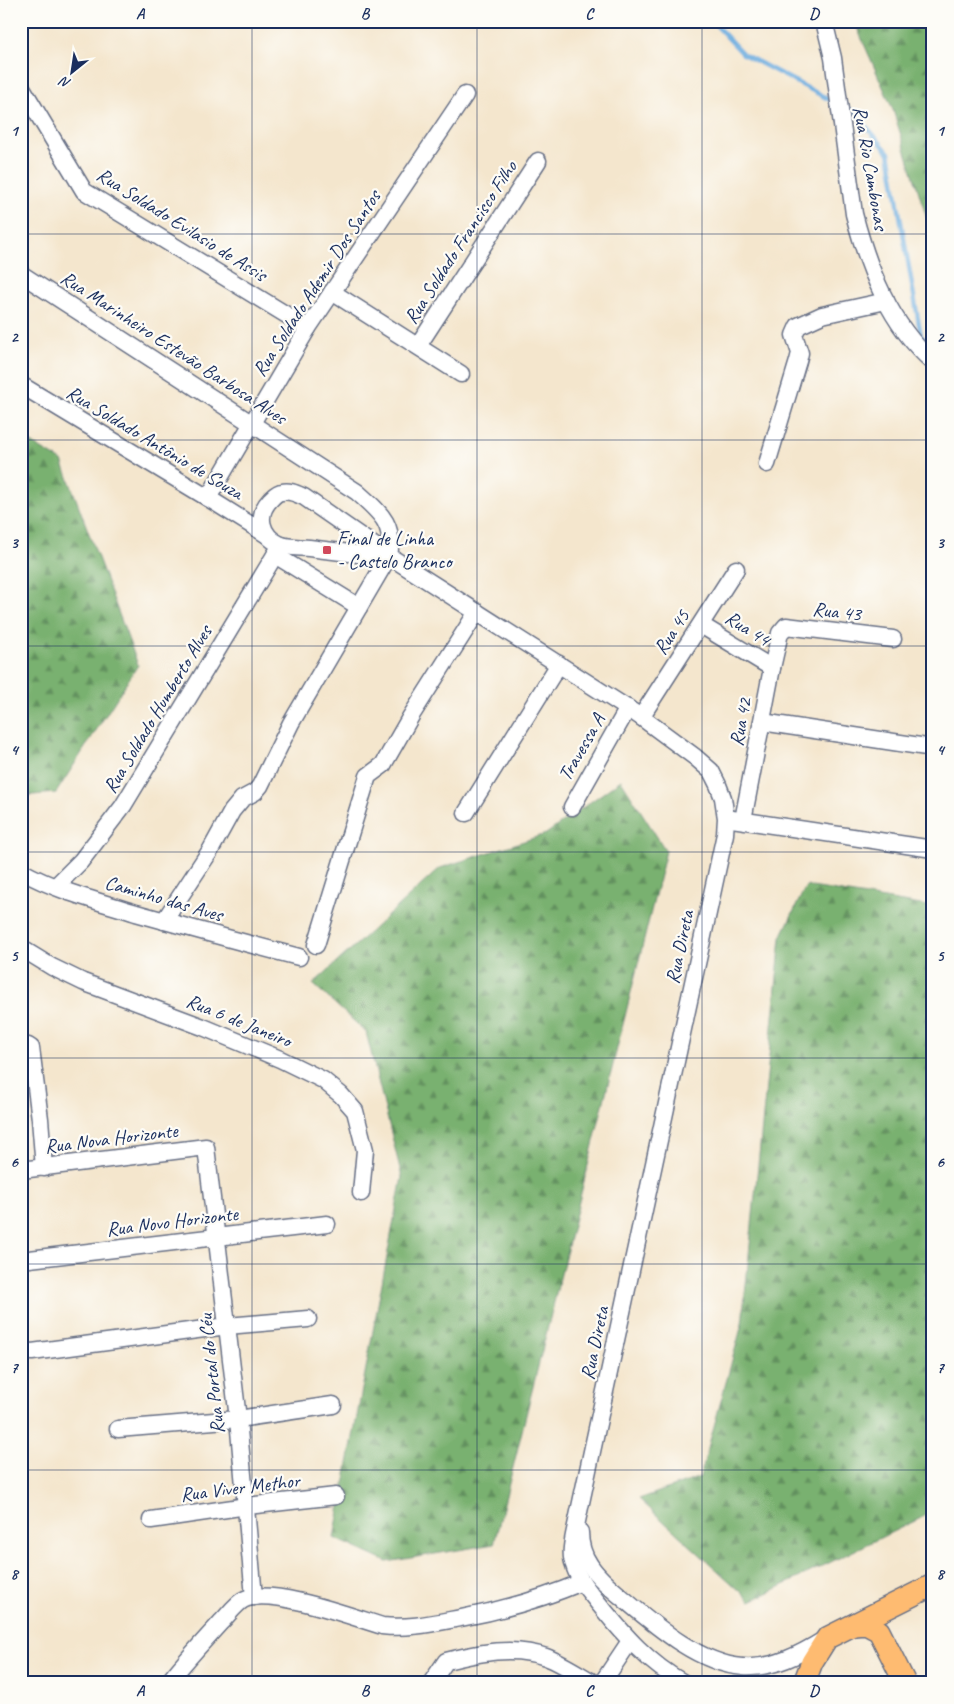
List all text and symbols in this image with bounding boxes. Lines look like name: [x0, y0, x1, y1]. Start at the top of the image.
text: A: [136, 4, 146, 24]
text: B: [361, 4, 371, 24]
text: C: [585, 4, 595, 24]
text: D: [809, 4, 820, 24]
north arrow: [48, 48, 98, 98]
text: N: [56, 72, 74, 92]
street label: Rua Rio Cambonas: [847, 104, 894, 234]
text: 1: [10, 121, 19, 141]
text: 1: [936, 121, 945, 141]
street label: Rua Soldado Francisco Filho: [398, 155, 523, 329]
street label: Rua Soldado Evilasio de Assis: [92, 162, 273, 288]
street label: Rua Soldado Ademir Dos Santos: [247, 184, 387, 381]
street label: Rua Marinheiro Estevão Barbosa Alves: [56, 265, 293, 431]
text: 2: [10, 327, 19, 347]
text: 2: [936, 327, 945, 347]
street label: Rua Soldado Antônio de Souza: [62, 380, 249, 506]
place label: Final de Linha - Castelo Branco: [337, 526, 453, 574]
text: 3: [10, 533, 19, 553]
text: 3: [936, 533, 945, 553]
marker: Final de Linha - Castelo Branco: [321, 544, 333, 556]
street label: Rua 43: [811, 596, 864, 627]
street label: Rua 45: [648, 604, 696, 659]
street label: Rua 44: [721, 605, 777, 653]
street label: Rua Soldado Humberto Alves: [98, 619, 218, 798]
street label: Rua 42: [724, 694, 758, 748]
street label: Travessa A: [552, 708, 611, 785]
text: 4: [10, 740, 19, 760]
text: 4: [936, 740, 945, 760]
street label: Caminho das Aves: [102, 870, 228, 928]
street label: Rua Direta: [660, 906, 700, 986]
text: 5: [11, 946, 20, 966]
text: 5: [937, 946, 946, 966]
street label: Rua 6 de Janeiro: [183, 988, 297, 1054]
street label: Rua Nova Horizonte: [43, 1118, 180, 1159]
text: 6: [10, 1152, 19, 1172]
text: 6: [936, 1152, 945, 1172]
street label: Rua Novo Horizonte: [105, 1201, 241, 1242]
street label: Rua Direta: [575, 1302, 615, 1382]
street label: Rua Portal do Céu: [193, 1311, 230, 1435]
text: 7: [10, 1358, 19, 1378]
text: 7: [936, 1358, 945, 1378]
street label: Rua Viver Methor: [179, 1468, 303, 1507]
text: 8: [10, 1564, 19, 1584]
text: 8: [936, 1564, 945, 1584]
text: A: [136, 1681, 146, 1701]
text: B: [361, 1681, 371, 1701]
text: C: [585, 1681, 595, 1701]
text: D: [809, 1681, 820, 1701]

